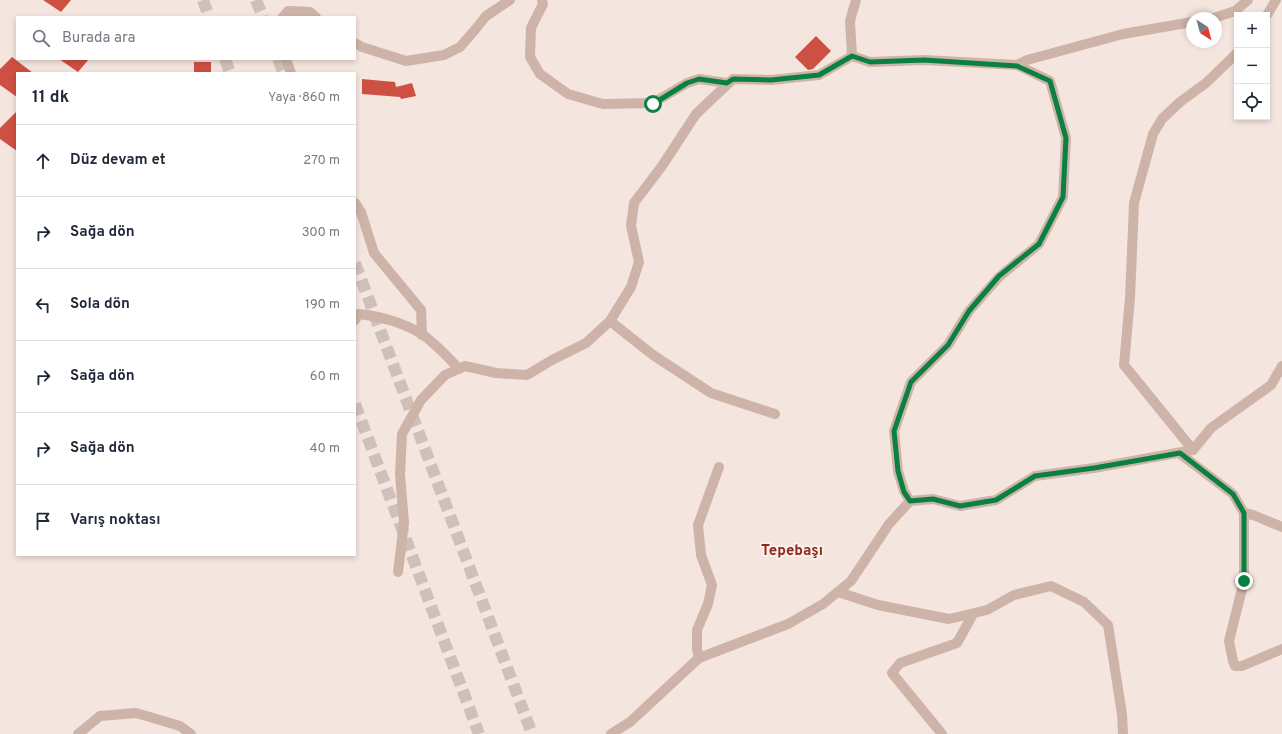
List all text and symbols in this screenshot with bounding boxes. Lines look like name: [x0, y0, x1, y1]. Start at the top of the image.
north arrow: [1186, 12, 1222, 48]
map controls: [1234, 12, 1270, 120]
button: +: [1234, 12, 1270, 48]
search box: [16, 16, 356, 60]
icon: search: [30, 27, 52, 49]
text: Burada ara: [62, 29, 135, 48]
button: −: [1234, 48, 1270, 84]
button: locate: [1234, 84, 1270, 120]
text: 11 dk: [32, 87, 69, 109]
text: Yaya · 860 m: [268, 90, 340, 106]
route start: [644, 95, 662, 113]
icon: ahead: [32, 150, 54, 172]
text: Düz devam et: [70, 151, 166, 170]
text: 270 m: [303, 153, 340, 169]
icon: right: [32, 222, 54, 244]
text: Sağa dön: [70, 223, 135, 242]
text: 300 m: [302, 225, 340, 241]
icon: left: [32, 294, 54, 316]
text: Sola dön: [70, 295, 130, 314]
text: 190 m: [305, 297, 340, 313]
icon: right: [32, 366, 54, 388]
text: Sağa dön: [70, 367, 135, 386]
text: 60 m: [310, 369, 340, 385]
icon: right: [32, 438, 54, 460]
text: Sağa dön: [70, 439, 135, 458]
text: 40 m: [310, 441, 340, 457]
icon: arrive: [32, 510, 54, 532]
text: Varış noktası: [70, 511, 161, 530]
district label: Tepebaşı: [761, 542, 823, 561]
route end: [1235, 572, 1253, 590]

